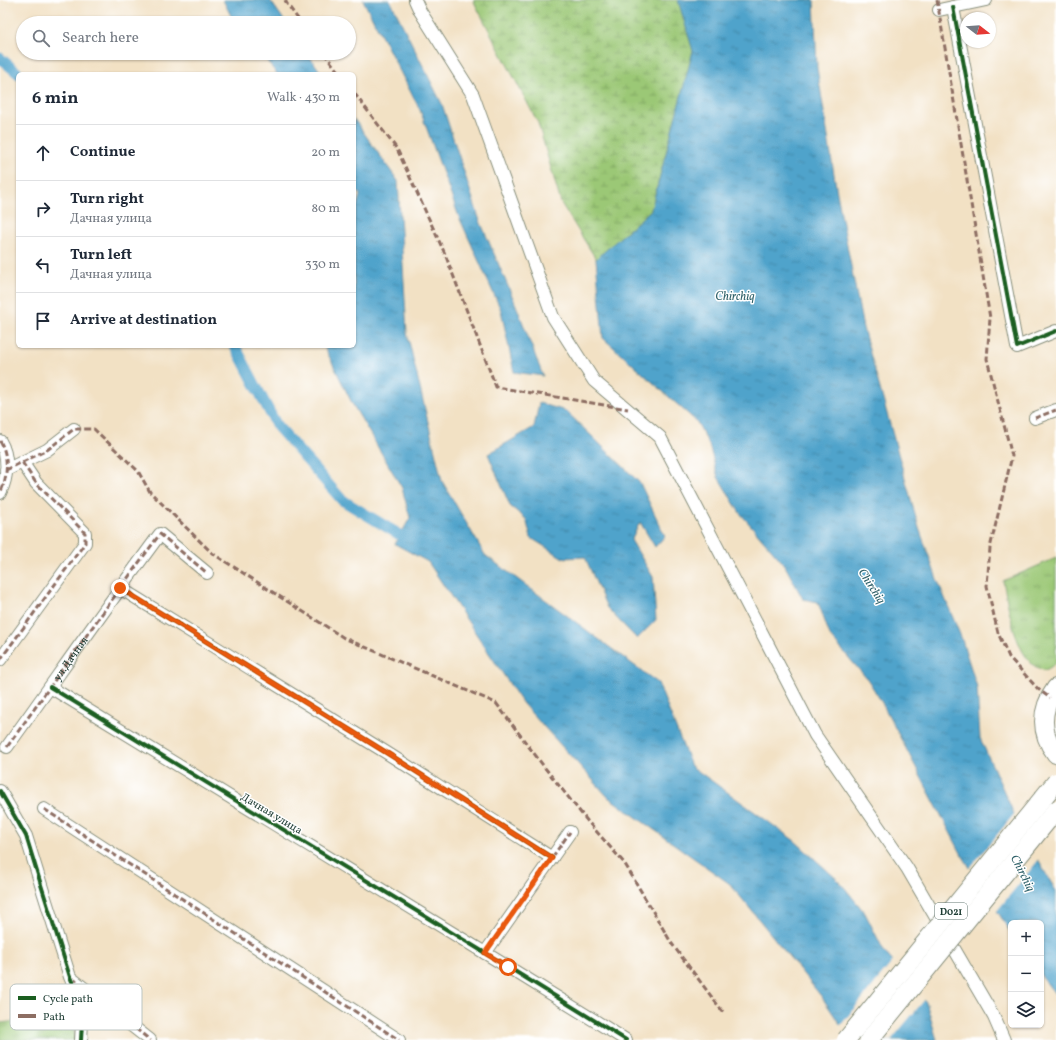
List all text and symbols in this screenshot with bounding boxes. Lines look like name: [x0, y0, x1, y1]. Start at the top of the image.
north arrow: [960, 12, 996, 48]
search box: [16, 16, 356, 60]
icon: search: [30, 27, 52, 49]
text: Search here: [62, 28, 139, 49]
text: 6 min: [32, 87, 78, 110]
text: Walk · 430 m: [267, 89, 340, 107]
icon: ahead: [32, 142, 54, 164]
text: Continue: [70, 142, 135, 163]
text: 20 m: [311, 144, 340, 162]
text: Turn right: [70, 189, 144, 210]
icon: right: [32, 198, 54, 220]
text: 80 m: [311, 200, 340, 218]
text: Дачная улица: [70, 210, 152, 228]
text: Turn left: [70, 245, 132, 266]
icon: left: [32, 254, 54, 276]
text: 330 m: [305, 256, 340, 274]
text: Дачная улица: [70, 266, 152, 284]
water label: Chirchiq: [715, 289, 755, 305]
icon: arrive: [32, 310, 54, 332]
text: Arrive at destination: [70, 310, 217, 331]
water label: Chirchiq: [854, 566, 889, 608]
route end: [111, 579, 129, 597]
street label: ул.Дачная: [51, 634, 93, 684]
street label: Дачная улица: [238, 790, 305, 839]
water label: Chirchiq: [1006, 852, 1038, 895]
road number: D021: [935, 903, 967, 919]
map controls: [1008, 920, 1044, 1028]
button: +: [1008, 920, 1044, 956]
button: −: [1008, 956, 1044, 992]
route start: [499, 958, 517, 976]
legend: [10, 984, 142, 1030]
text: Cycle path: [43, 992, 93, 1007]
button: layers: [1008, 992, 1044, 1028]
text: Path: [43, 1010, 66, 1025]

